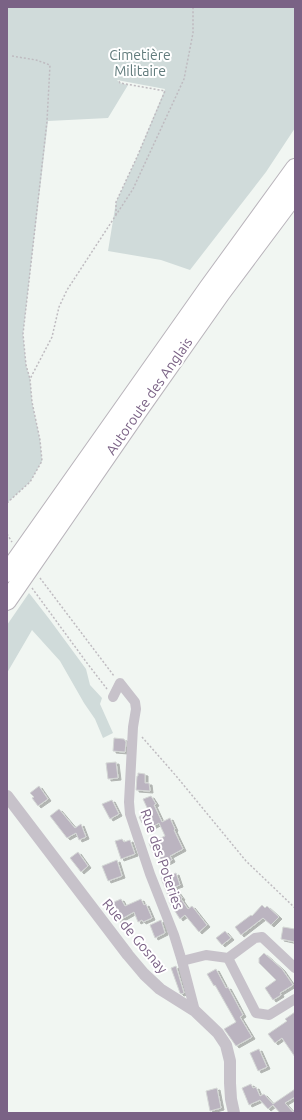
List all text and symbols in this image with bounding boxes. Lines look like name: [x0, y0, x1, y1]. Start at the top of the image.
park label: Cimetière Militaire: [109, 47, 171, 79]
street label: Autoroute des Anglais: [102, 334, 196, 458]
street label: Rue des Poteries: [137, 807, 187, 911]
street label: Rue de Gosnay: [99, 896, 171, 977]

